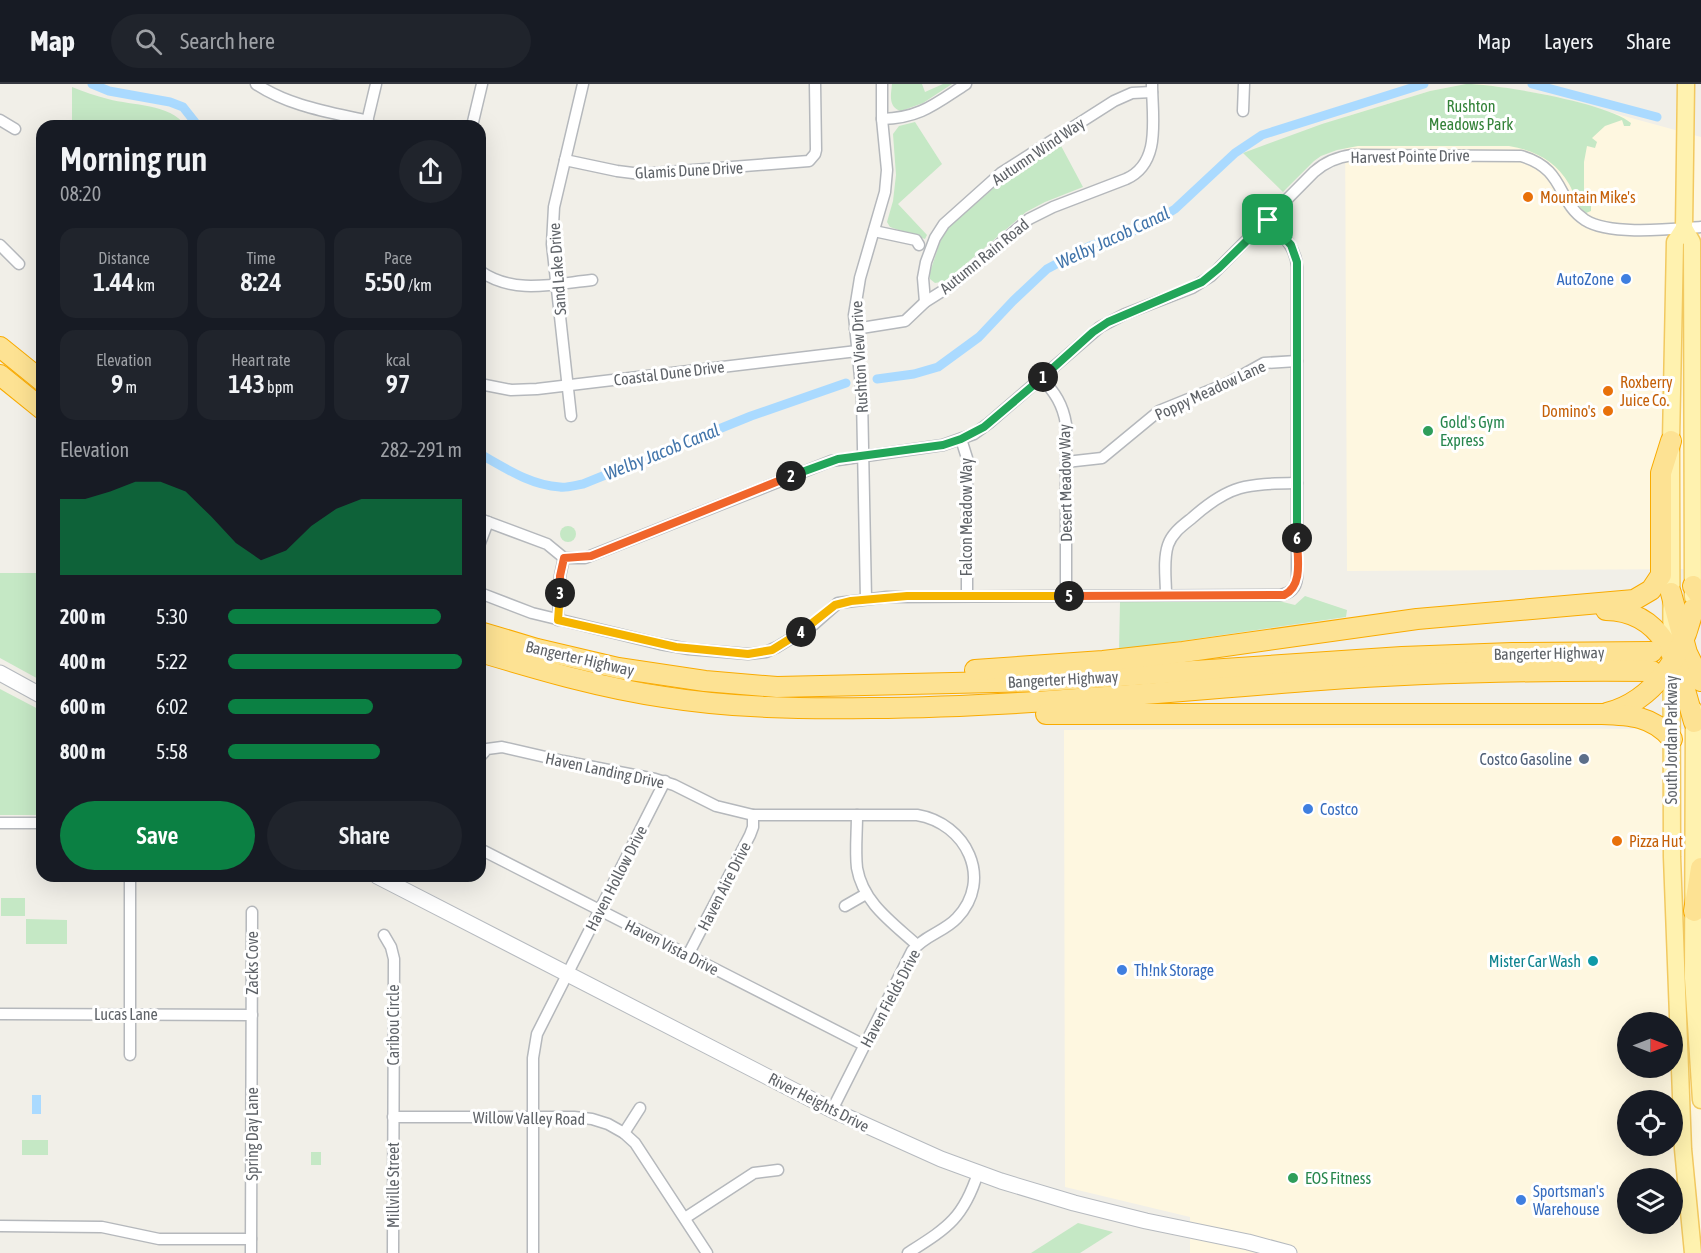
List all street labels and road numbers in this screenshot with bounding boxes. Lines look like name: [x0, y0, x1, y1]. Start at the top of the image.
street label: Autumn Wind Way: [988, 113, 1088, 189]
street label: Harvest Pointe Drive: [1350, 146, 1470, 166]
street label: Glamis Dune Drive: [635, 158, 743, 182]
street label: Autumn Rain Road: [936, 215, 1032, 297]
street label: Sand Lake Drive: [545, 222, 569, 316]
street label: Rushton View Drive: [847, 300, 871, 414]
street label: Coastal Dune Drive: [613, 357, 725, 389]
street label: Poppy Meadow Lane: [1152, 357, 1268, 424]
street label: Desert Meadow Way: [1055, 424, 1076, 542]
street label: Falcon Meadow Way: [957, 457, 976, 576]
street label: Bangerter Highway: [524, 637, 636, 680]
street label: Bangerter Highway: [1493, 643, 1605, 664]
street label: Bangerter Highway: [1007, 667, 1119, 692]
street label: South Jordan Parkway: [1662, 675, 1681, 805]
street label: Haven Landing Drive: [544, 749, 666, 792]
street label: Haven Hollow Drive: [582, 822, 650, 934]
street label: Haven Aire Drive: [694, 839, 754, 933]
street label: Haven Vista Drive: [622, 916, 722, 978]
street label: Zacks Cove: [243, 931, 261, 995]
street label: Haven Fields Drive: [857, 946, 923, 1050]
street label: Caribou Circle: [384, 985, 402, 1065]
street label: Lucas Lane: [94, 1005, 158, 1023]
street label: River Heights Drive: [765, 1069, 872, 1136]
street label: Spring Day Lane: [243, 1087, 262, 1181]
street label: Willow Valley Road: [473, 1108, 585, 1129]
street label: Millville Street: [384, 1142, 402, 1228]

